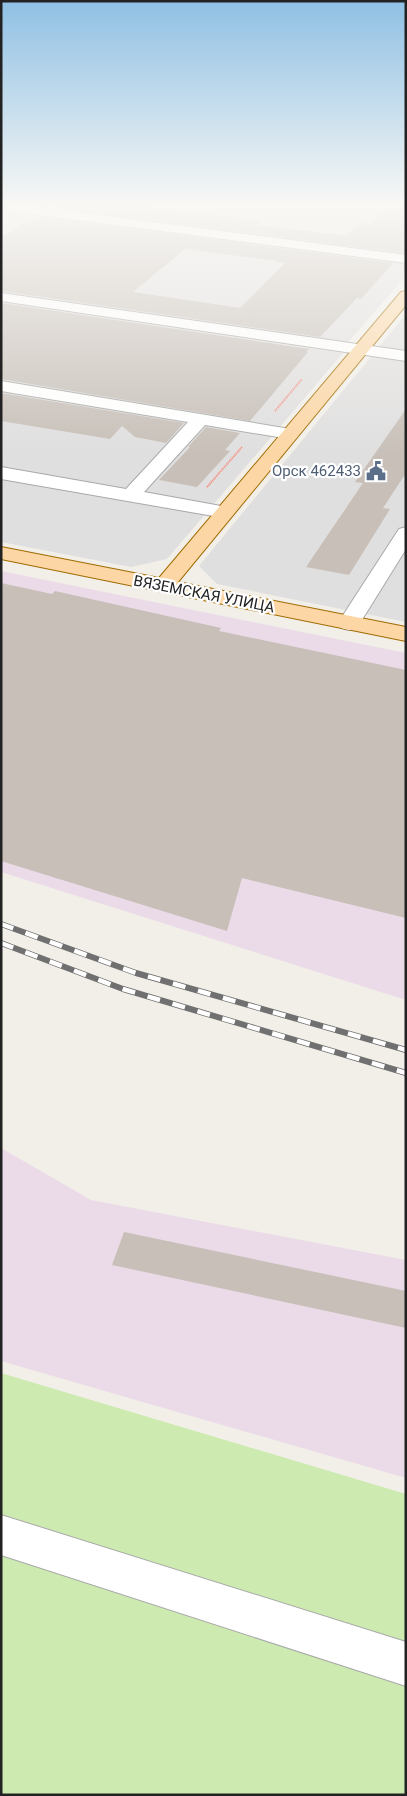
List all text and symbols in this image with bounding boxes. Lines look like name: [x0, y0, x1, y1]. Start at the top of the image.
public building icon: Орск 462433: [365, 460, 387, 482]
place label: Орск 462433: [272, 462, 361, 480]
street label: ВЯЗЕМСКАЯ УЛИЦА: [132, 572, 276, 617]

